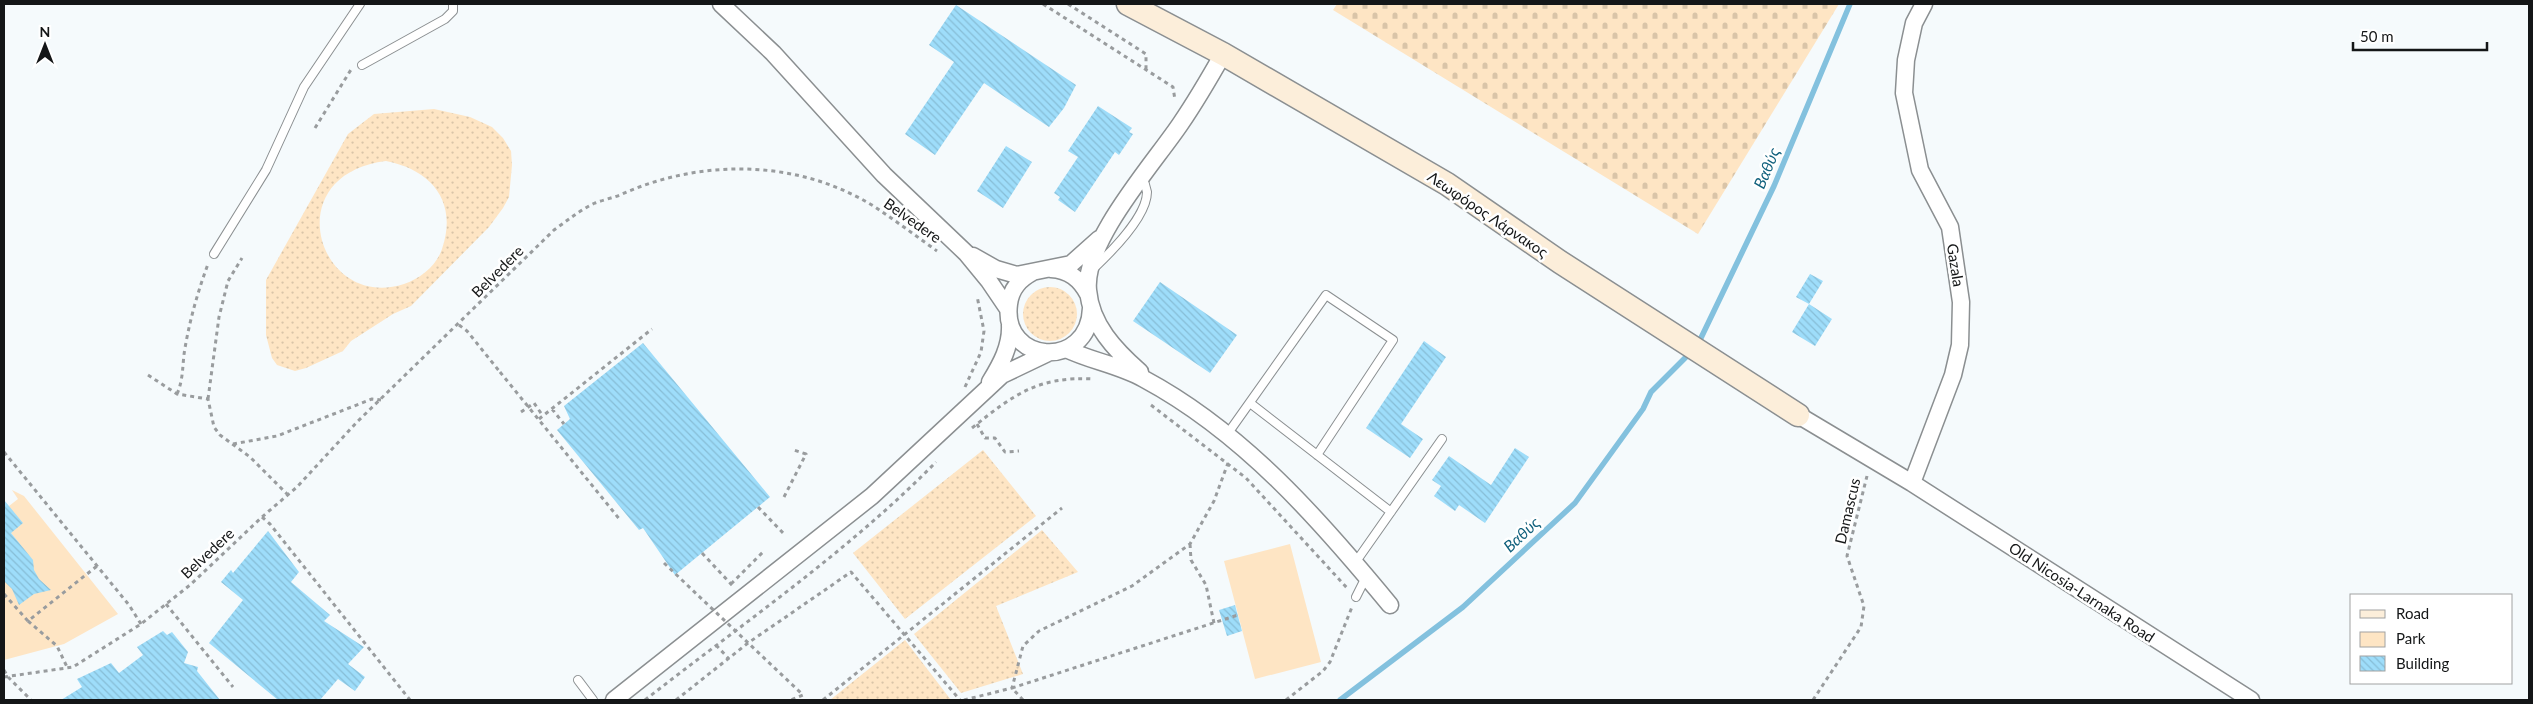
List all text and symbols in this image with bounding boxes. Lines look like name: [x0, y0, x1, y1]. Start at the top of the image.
north arrow: [20, 20, 70, 70]
scale bar: [2353, 20, 2487, 52]
text: N: [40, 23, 50, 40]
text: 50 m: [2360, 27, 2394, 45]
water label: Βαθύς: [1749, 145, 1783, 191]
street label: Λεωφόρος Λάρνακος: [1424, 167, 1552, 261]
street label: Belvedere: [881, 194, 945, 246]
street label: Belvedere: [467, 241, 527, 301]
street label: Gazala: [1944, 242, 1968, 288]
street label: Damascus: [1831, 476, 1863, 546]
water label: Βαθύς: [1499, 513, 1543, 555]
street label: Belvedere: [177, 524, 237, 582]
street label: Old Nicosia-Larnaka Road: [2006, 538, 2158, 646]
legend: [2350, 594, 2513, 684]
text: Road: [2396, 604, 2429, 622]
text: Park: [2396, 629, 2426, 647]
text: Building: [2396, 654, 2449, 672]

